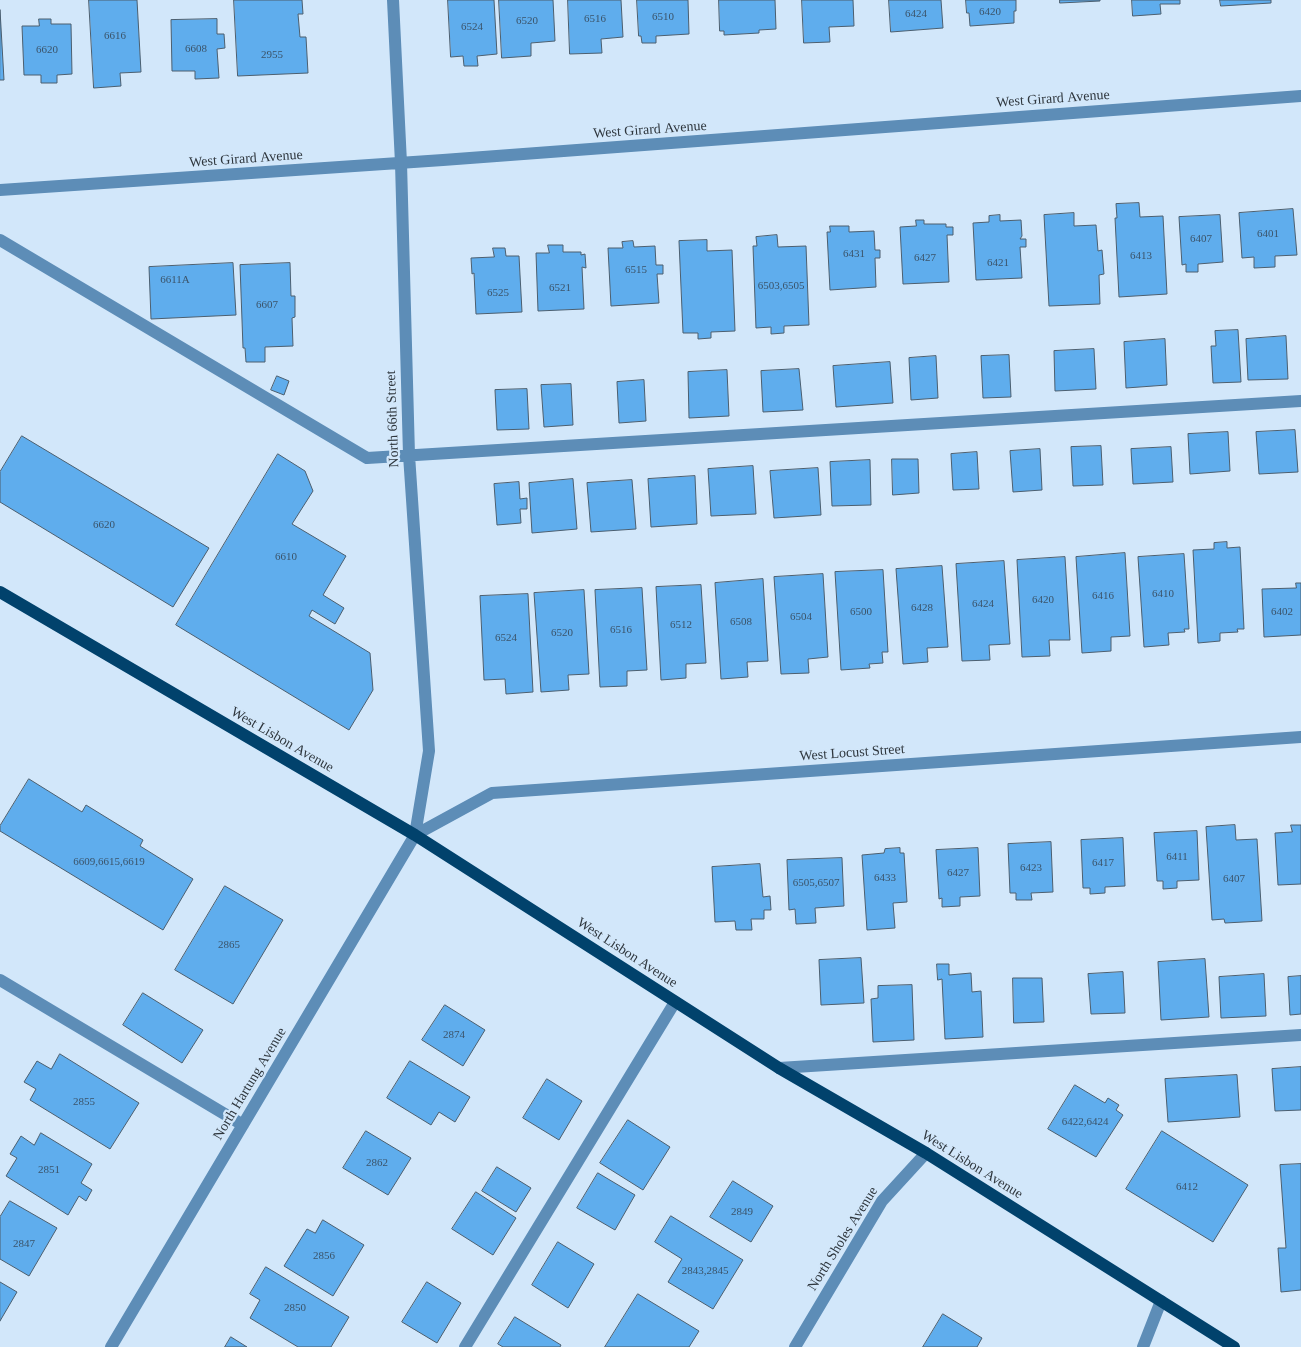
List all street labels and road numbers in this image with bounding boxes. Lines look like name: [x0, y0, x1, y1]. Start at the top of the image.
street label: West Girard Avenue: [996, 87, 1110, 111]
street label: West Girard Avenue: [593, 118, 707, 142]
street label: West Girard Avenue: [189, 147, 303, 171]
street label: North 66th Street: [383, 370, 403, 468]
street label: West Lisbon Avenue: [228, 704, 336, 776]
street label: West Locust Street: [799, 741, 905, 765]
street label: West Lisbon Avenue: [574, 914, 680, 992]
street label: North Hartung Avenue: [210, 1025, 290, 1143]
street label: West Lisbon Avenue: [918, 1127, 1026, 1203]
street label: North Sholes Avenue: [804, 1184, 882, 1294]

